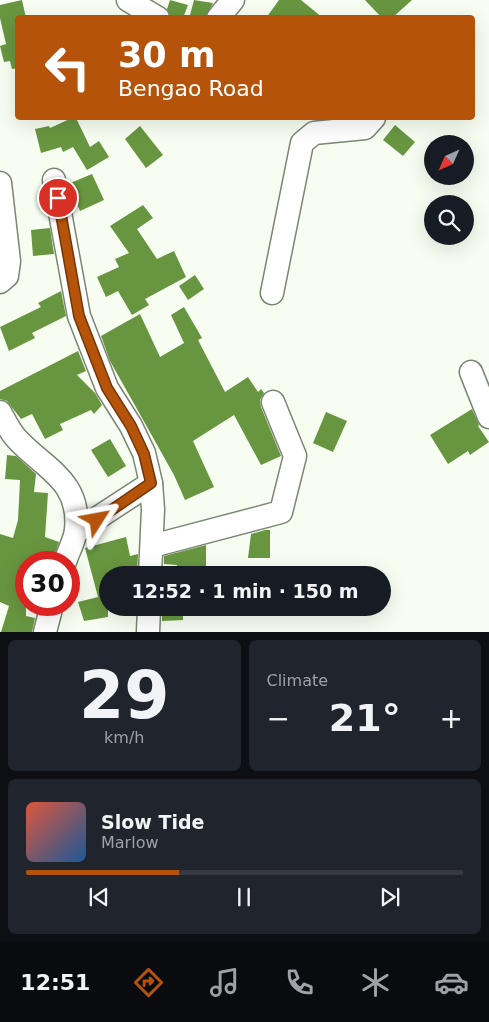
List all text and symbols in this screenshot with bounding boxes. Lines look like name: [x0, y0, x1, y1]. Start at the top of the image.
icon: left: [35, 35, 100, 100]
text: 30 m: [118, 35, 215, 75]
text: Bengao Road: [118, 76, 264, 101]
north arrow: [424, 135, 474, 185]
map controls: [424, 135, 474, 245]
pin: [37, 177, 79, 219]
icon: arrive: [44, 184, 72, 212]
button: search: [424, 195, 474, 245]
position arrow: [70, 493, 122, 545]
speed limit sign: 30: [15, 551, 80, 616]
text: 12:52 · 1 min · 150 m: [131, 580, 359, 602]
text: 29: [79, 658, 169, 733]
text: Climate: [267, 671, 328, 690]
text: 21°: [329, 696, 401, 740]
text: −: [267, 702, 290, 735]
text: +: [440, 702, 463, 735]
text: km/h: [104, 728, 144, 747]
text: Slow Tide: [101, 811, 204, 833]
text: Marlow: [101, 833, 159, 852]
icon: previous: [85, 883, 113, 911]
icon: pause: [230, 883, 258, 911]
icon: next: [376, 883, 404, 911]
icon: directions: [131, 965, 166, 1000]
icon: music: [207, 965, 242, 1000]
icon: phone: [282, 965, 317, 1000]
icon: climate: [358, 965, 393, 1000]
icon: car: [434, 965, 469, 1000]
text: 12:51: [20, 970, 90, 995]

